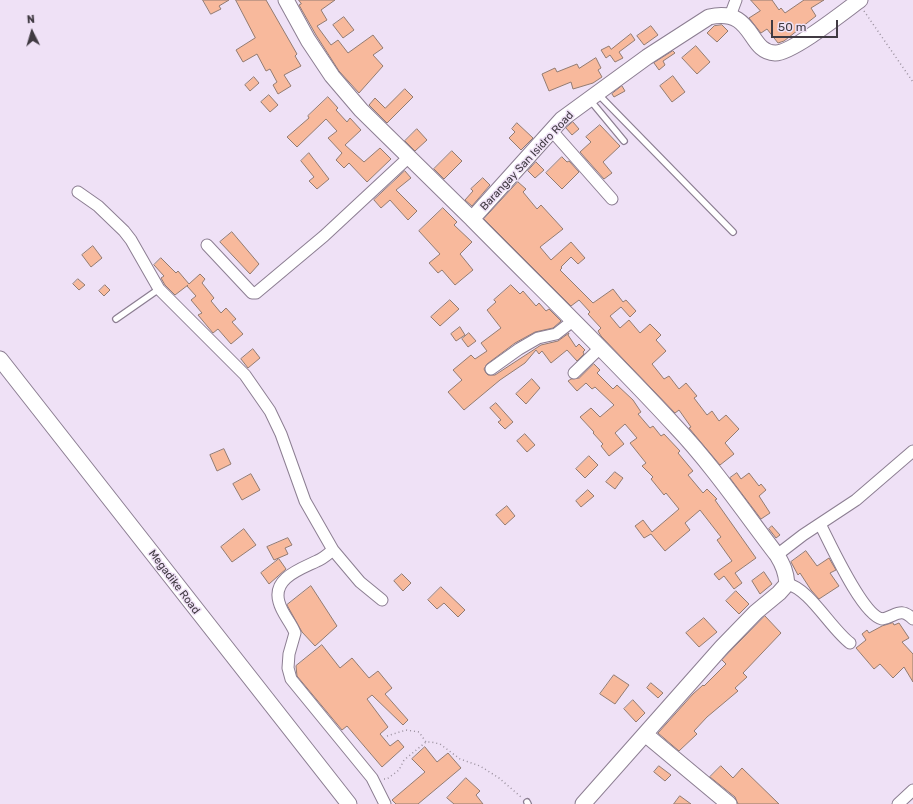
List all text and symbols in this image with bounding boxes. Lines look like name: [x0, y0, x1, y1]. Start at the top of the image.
north arrow: [12, 12, 52, 52]
scale bar: [773, 12, 840, 38]
text: N: [26, 13, 35, 26]
text: 50 m: [778, 20, 806, 34]
street label: Barangay San Isidro Road: [478, 109, 576, 213]
street label: Megadike Road: [146, 547, 202, 617]

